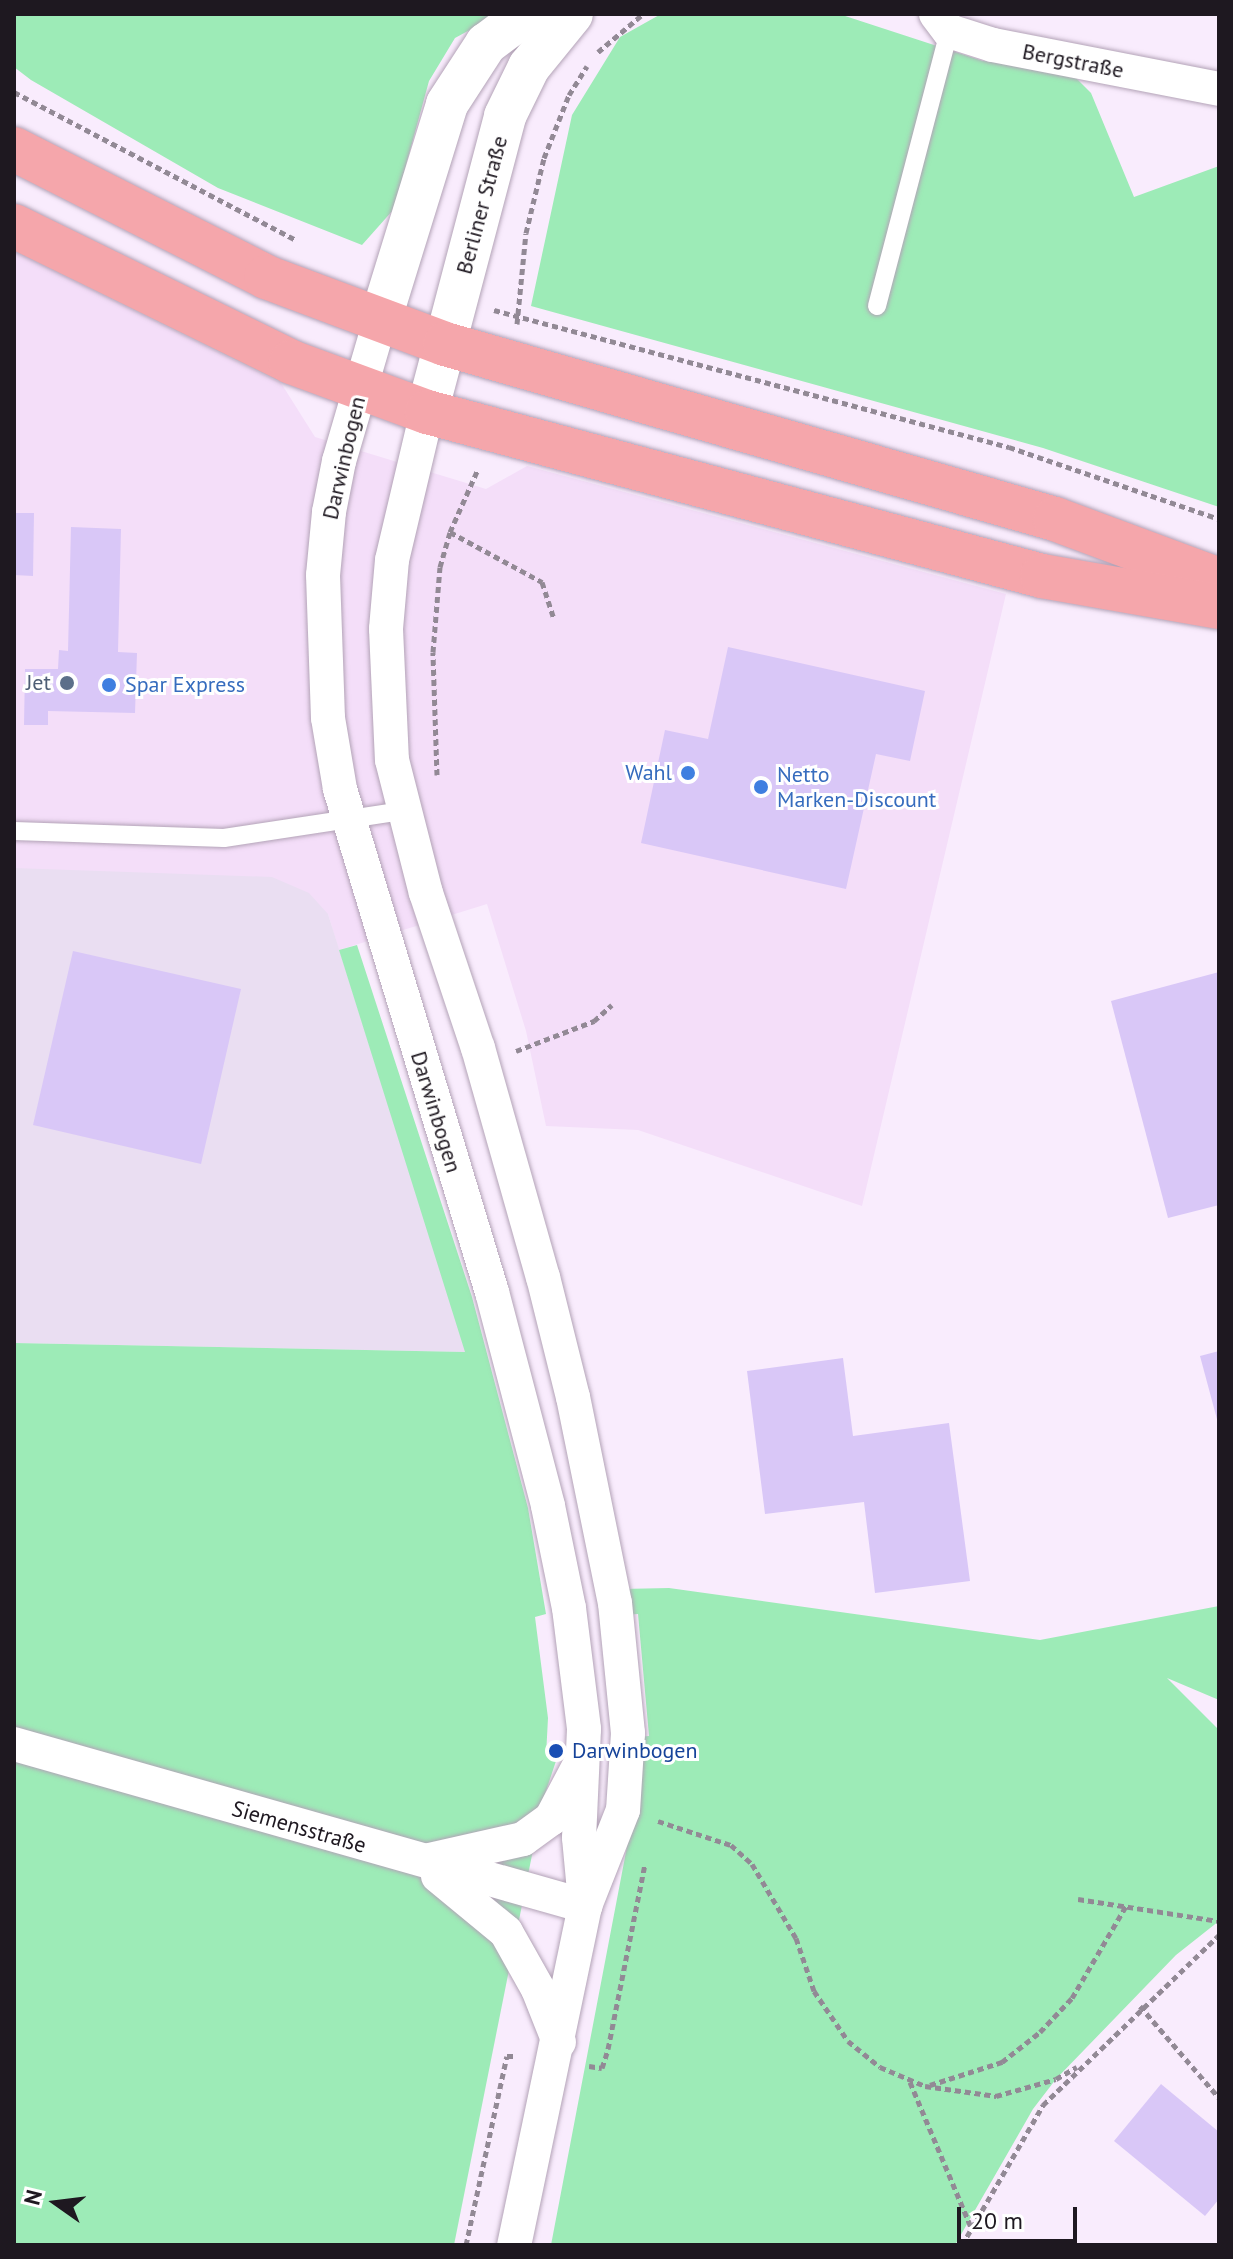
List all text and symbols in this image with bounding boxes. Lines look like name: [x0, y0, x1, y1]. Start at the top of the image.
street label: Bergstraße: [1020, 38, 1126, 84]
street label: Berliner Straße: [451, 133, 513, 277]
street label: Darwinbogen: [317, 394, 371, 522]
place label: Jet: [26, 670, 51, 696]
place label: Spar Express: [125, 672, 245, 698]
marker: Jet: [58, 674, 76, 692]
marker: Spar Express: [100, 676, 118, 694]
place label: Wahl: [625, 760, 672, 786]
place label: Netto Marken-Discount: [777, 761, 936, 812]
marker: Wahl: [679, 764, 697, 782]
marker: Netto Marken-Discount: [752, 778, 770, 796]
street label: Darwinbogen: [405, 1048, 467, 1176]
place label: Darwinbogen: [572, 1738, 698, 1764]
marker: Darwinbogen: [547, 1742, 565, 1760]
street label: Siemensstraße: [229, 1795, 369, 1859]
north arrow: [16, 2163, 96, 2243]
text: N: [17, 2187, 48, 2208]
scale bar: [961, 2191, 1081, 2241]
text: 20 m: [971, 2205, 1023, 2236]

